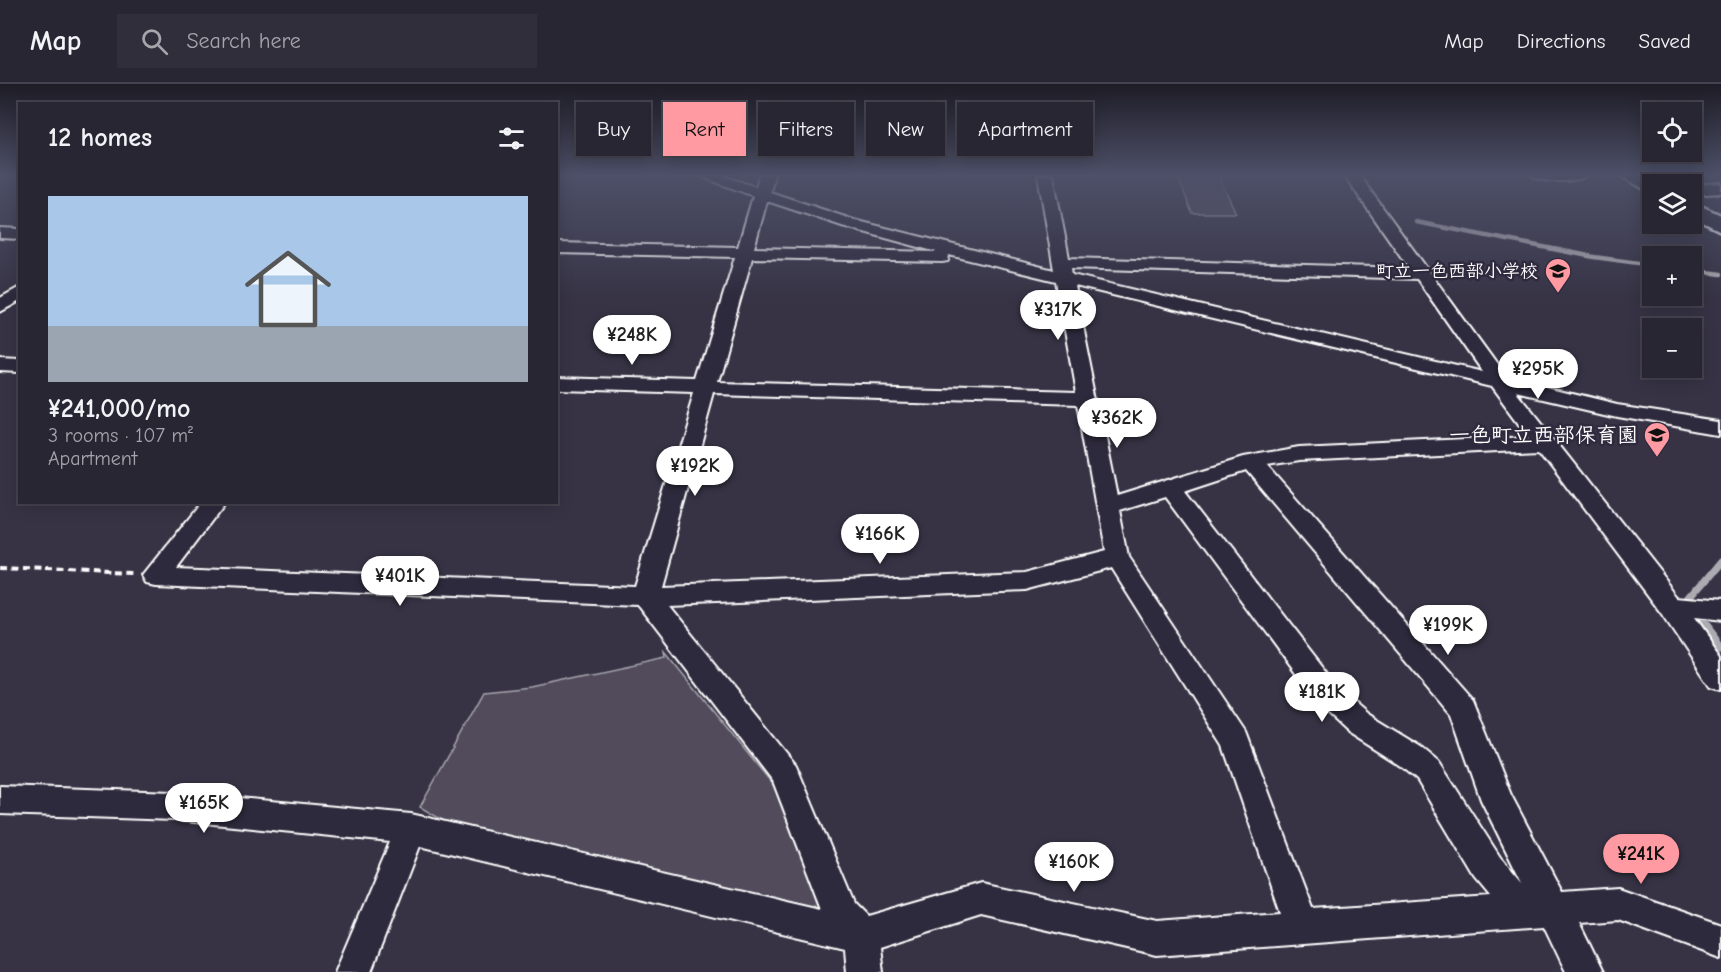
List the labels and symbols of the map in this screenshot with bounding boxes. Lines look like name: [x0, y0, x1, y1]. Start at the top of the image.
school or university icon: 町立一色西部小学校: [1543, 256, 1573, 294]
place label: 町立一色西部小学校: [1376, 261, 1538, 282]
pin: ¥317K: [1016, 290, 1100, 341]
pin: ¥248K: [590, 315, 674, 366]
pin: ¥295K: [1496, 349, 1580, 400]
pin: ¥362K: [1075, 398, 1159, 449]
school or university icon: 一色町立西部保育園: [1642, 420, 1672, 458]
place label: 一色町立西部保育園: [1449, 423, 1638, 447]
pin: ¥192K: [653, 446, 737, 497]
pin: ¥166K: [838, 514, 922, 565]
pin: ¥401K: [358, 556, 442, 607]
pin: ¥199K: [1406, 605, 1490, 656]
pin: ¥181K: [1280, 672, 1364, 723]
pin: ¥165K: [162, 783, 246, 834]
pin: ¥241K: [1599, 834, 1683, 885]
pin: ¥160K: [1032, 842, 1116, 893]

